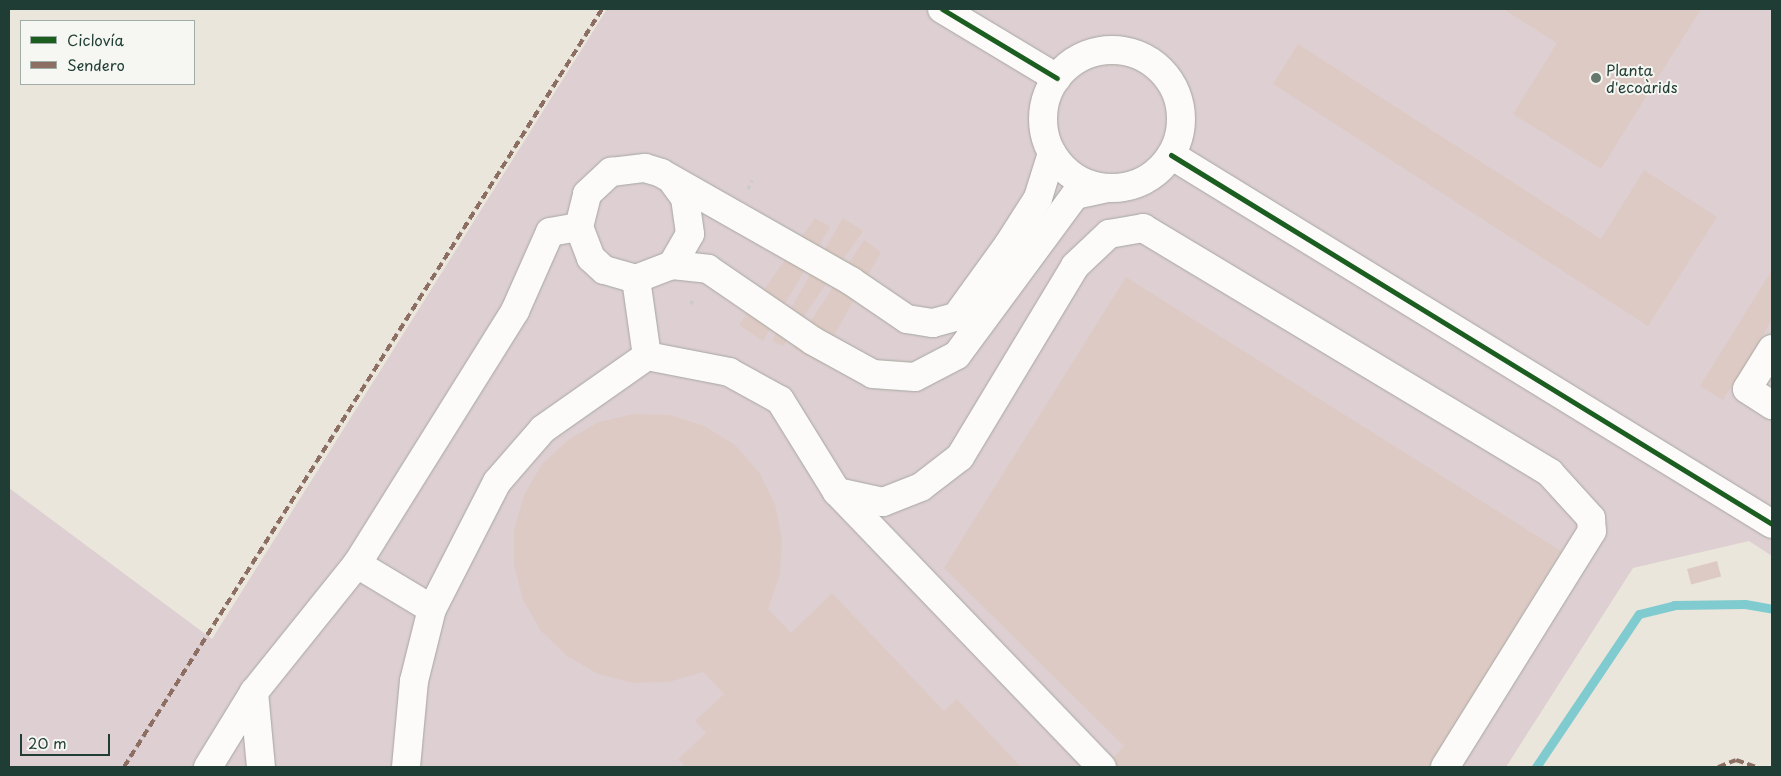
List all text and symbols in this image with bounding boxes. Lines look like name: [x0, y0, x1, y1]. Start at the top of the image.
legend: [20, 20, 195, 85]
text: Ciclovía: [67, 28, 124, 51]
text: Sendero: [67, 53, 125, 76]
place label: Planta d'ecoàrids: [1606, 60, 1678, 95]
marker: Planta d'ecoàrids: [1590, 72, 1602, 84]
scale bar: [22, 724, 112, 756]
text: 20 m: [28, 731, 67, 754]

